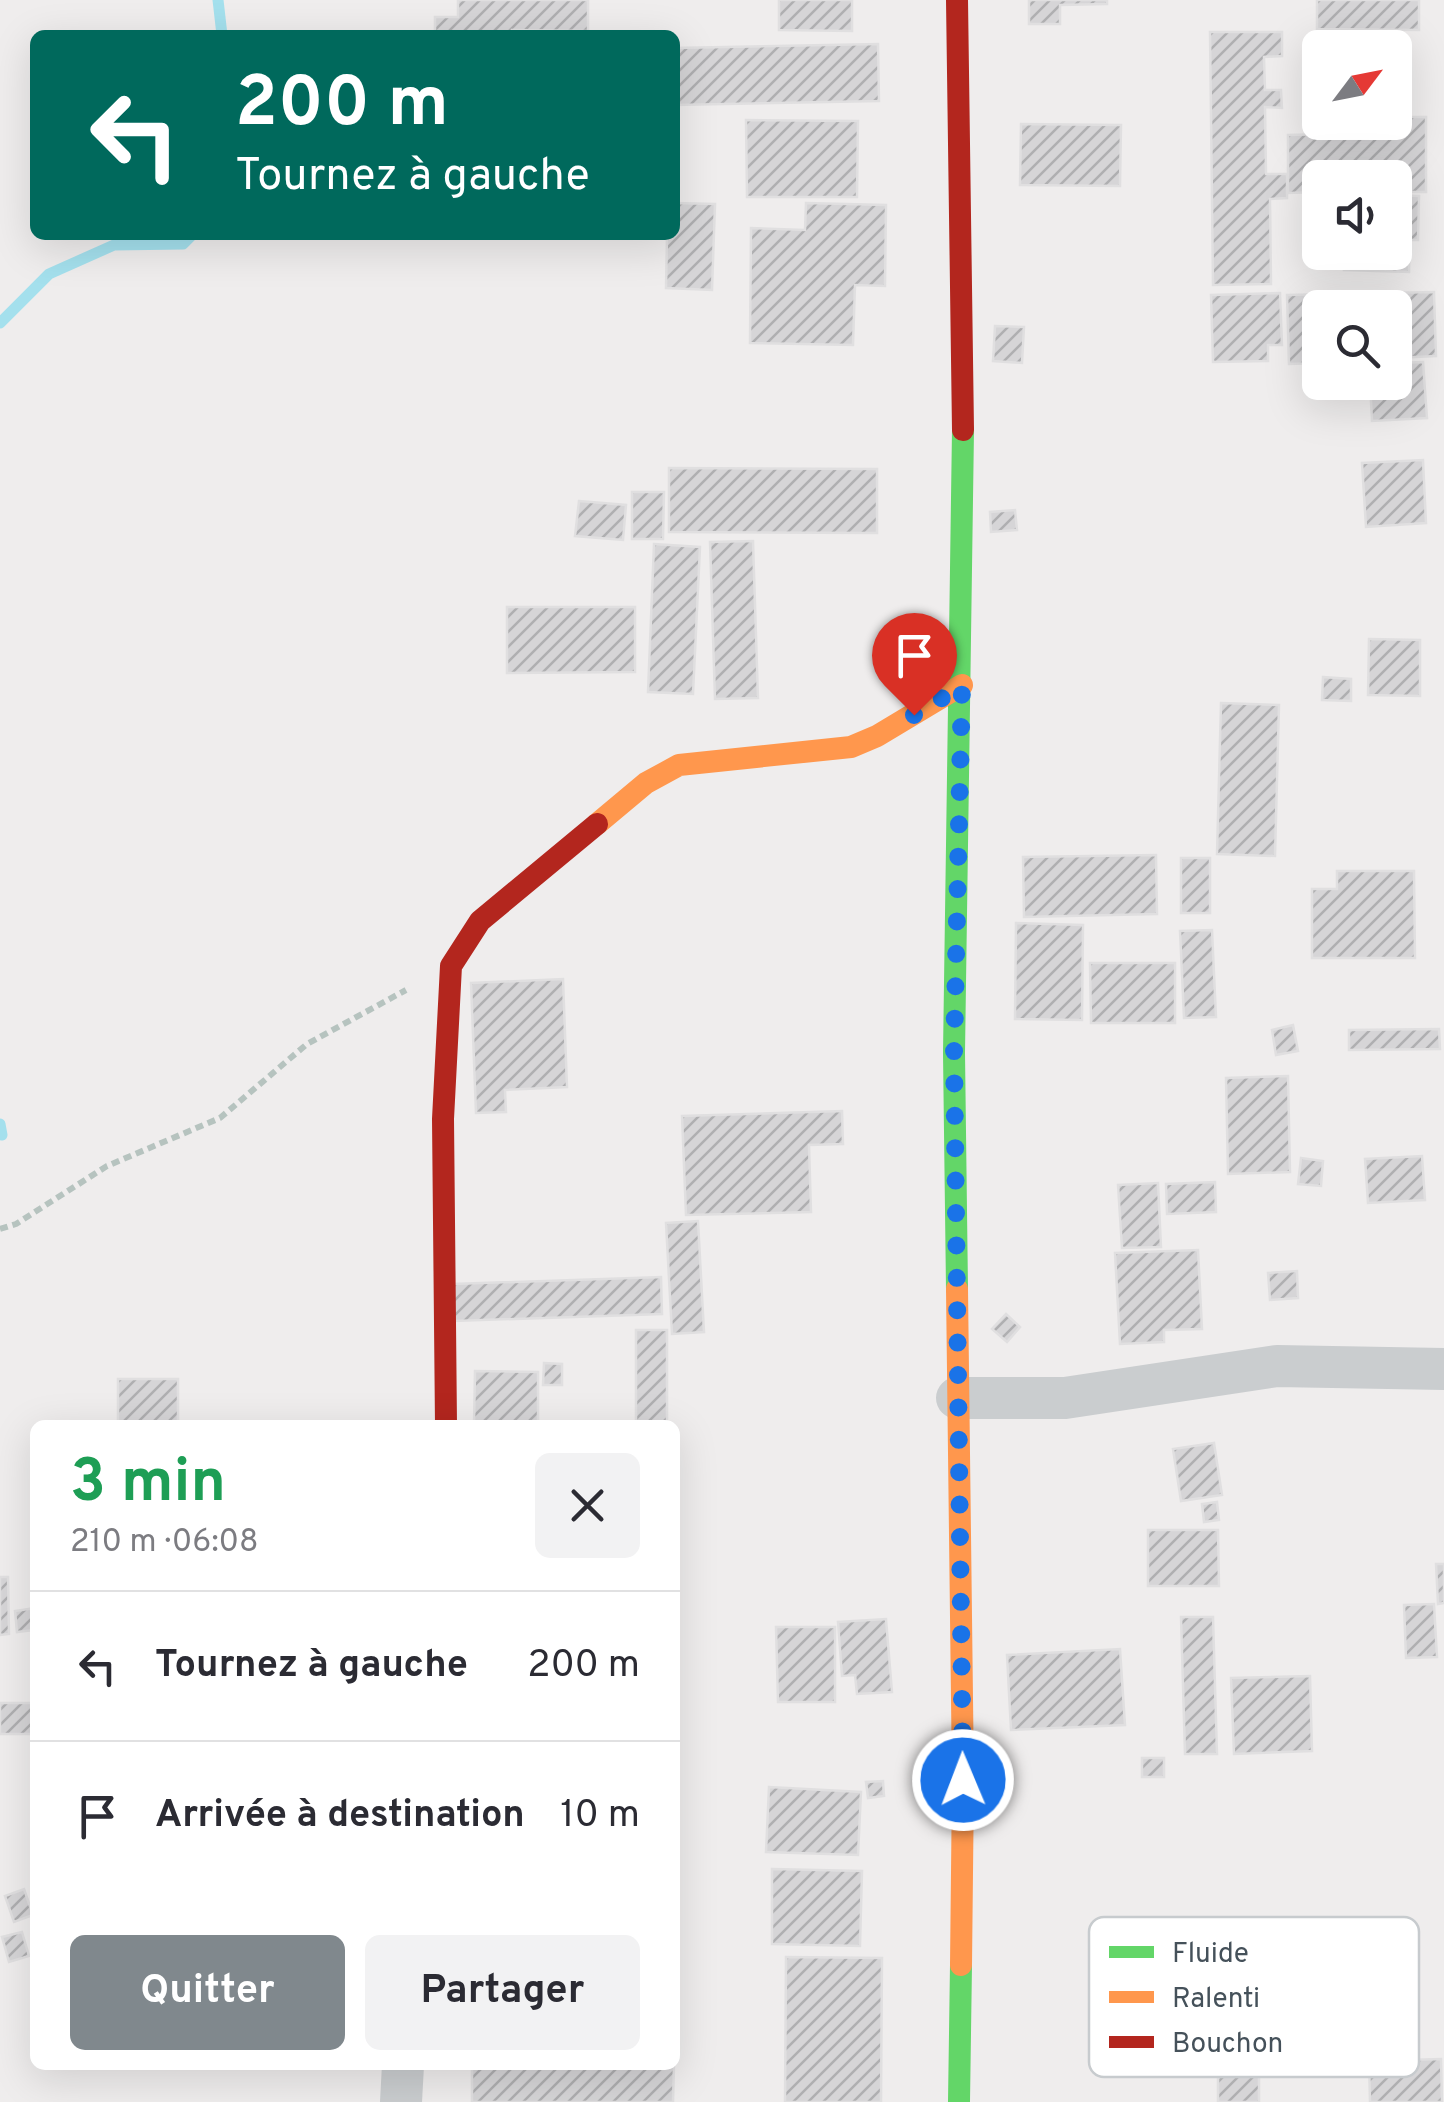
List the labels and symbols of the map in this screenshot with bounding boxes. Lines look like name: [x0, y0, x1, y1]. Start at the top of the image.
north arrow: [1302, 30, 1412, 140]
pin: [872, 613, 957, 716]
position arrow: [911, 1728, 1015, 1832]
legend: [1089, 1917, 1419, 2077]
text: Fluide: [1172, 1937, 1249, 1973]
text: Ralenti: [1172, 1982, 1260, 2018]
text: Bouchon: [1172, 2027, 1283, 2063]

